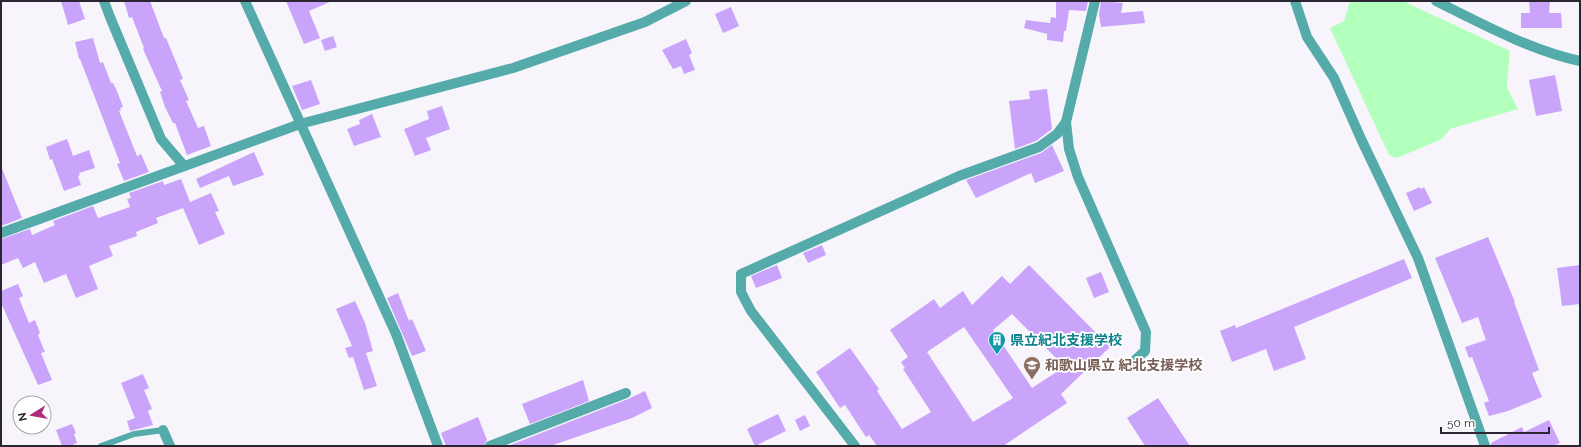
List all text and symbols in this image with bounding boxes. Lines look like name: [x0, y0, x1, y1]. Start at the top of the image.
building icon: 県立紀北支援学校: [987, 330, 1007, 355]
place label: 県立紀北支援学校: [1010, 332, 1122, 348]
school or university icon: 和歌山県立 紀北支援学校: [1022, 355, 1042, 380]
place label: 和歌山県立 紀北支援学校: [1045, 357, 1202, 373]
north arrow: [12, 395, 52, 435]
scale bar: [1441, 409, 1549, 435]
text: N: [15, 411, 30, 422]
text: 50 m: [1447, 416, 1475, 430]

